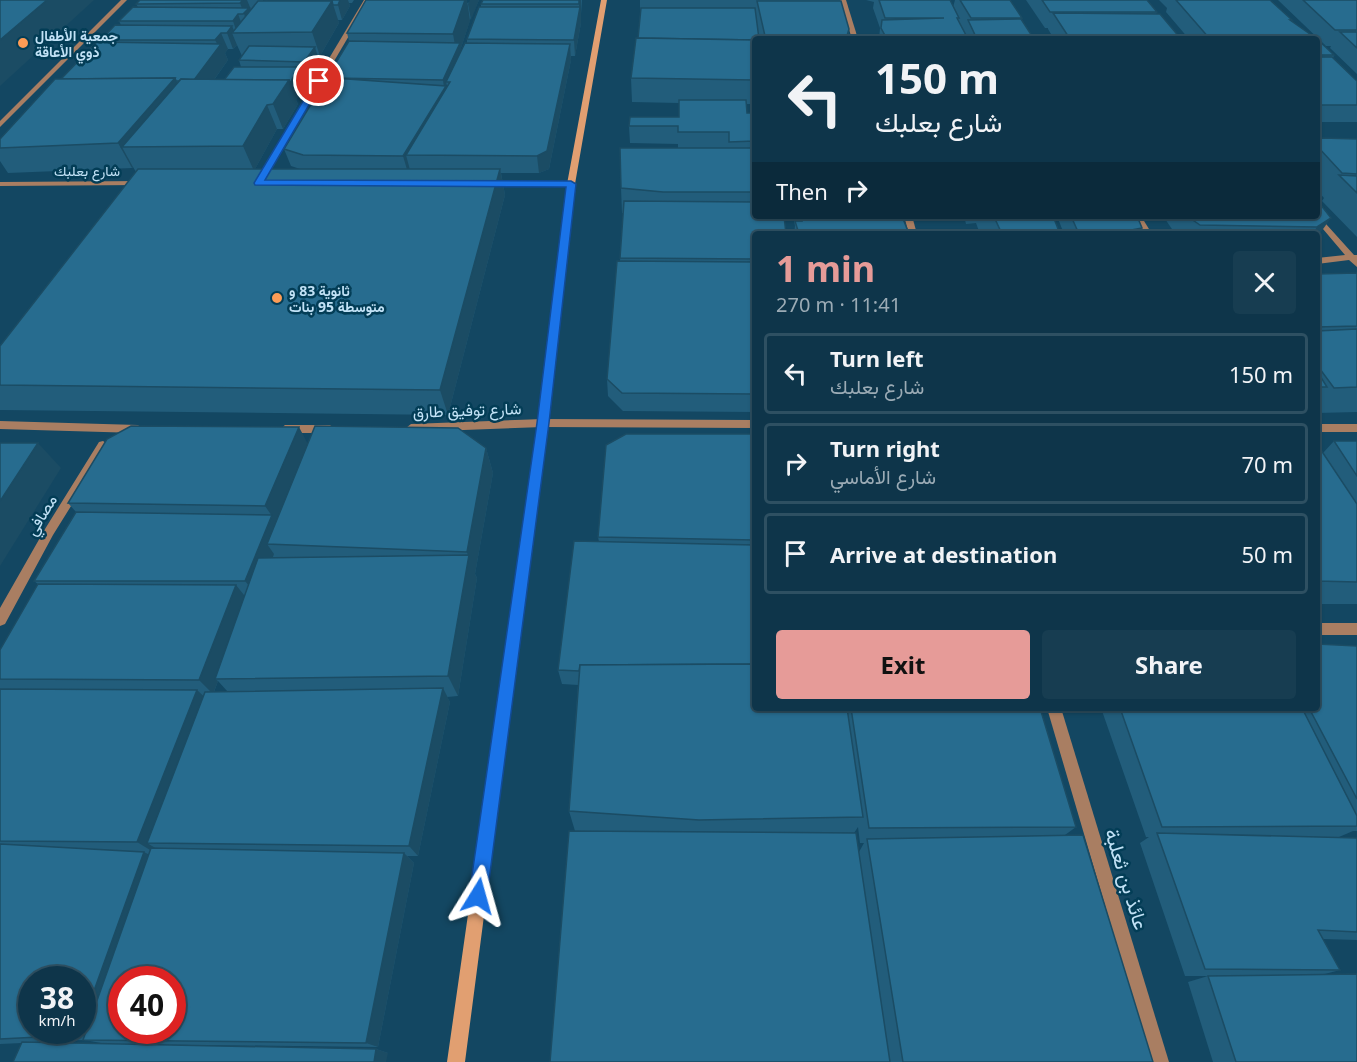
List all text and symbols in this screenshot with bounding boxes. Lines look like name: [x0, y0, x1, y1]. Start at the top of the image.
place label: جمعية الأطفال ذوي الأعاقة: [35, 26, 118, 64]
marker: جمعية الأطفال ذوي الأعاقة: [16, 36, 30, 50]
text: 150 m: [875, 49, 999, 106]
pin: [293, 55, 344, 106]
icon: left: [776, 60, 854, 138]
icon: arrive: [302, 64, 335, 97]
text: شارع بعلبك: [875, 103, 1002, 140]
street label: شارع بعلبك: [54, 161, 120, 182]
icon: right: [840, 174, 873, 207]
text: Then: [776, 176, 828, 206]
text: 1 min: [776, 244, 875, 293]
button: close: [1233, 251, 1296, 314]
place label: ثانوية 83 و متوسطة 95 بنات: [289, 281, 385, 316]
marker: ثانوية 83 و متوسطة 95 بنات: [270, 291, 284, 305]
text: 270 m · 11:41: [776, 291, 901, 318]
text: Turn left: [830, 343, 924, 373]
icon: left: [779, 357, 812, 390]
text: 150 m: [1229, 359, 1293, 389]
text: شارع بعلبك: [830, 373, 924, 400]
street label: شارع توفيق طارق: [412, 397, 522, 424]
text: Turn right: [830, 433, 940, 463]
icon: right: [779, 447, 812, 480]
text: 70 m: [1242, 449, 1293, 479]
text: شارع الأماسي: [830, 463, 936, 490]
street label: مصافي: [20, 490, 64, 541]
icon: arrive: [779, 537, 812, 570]
text: Arrive at destination: [830, 539, 1057, 569]
text: 50 m: [1242, 539, 1293, 569]
button: Exit: [776, 630, 1030, 699]
button: Share: [1042, 630, 1296, 699]
street label: عائذ بن ثعلبة: [1099, 825, 1155, 933]
position arrow: [446, 864, 510, 928]
speed limit sign: 40: [108, 966, 186, 1044]
text: 38: [40, 977, 74, 1018]
text: km/h: [39, 1010, 75, 1030]

